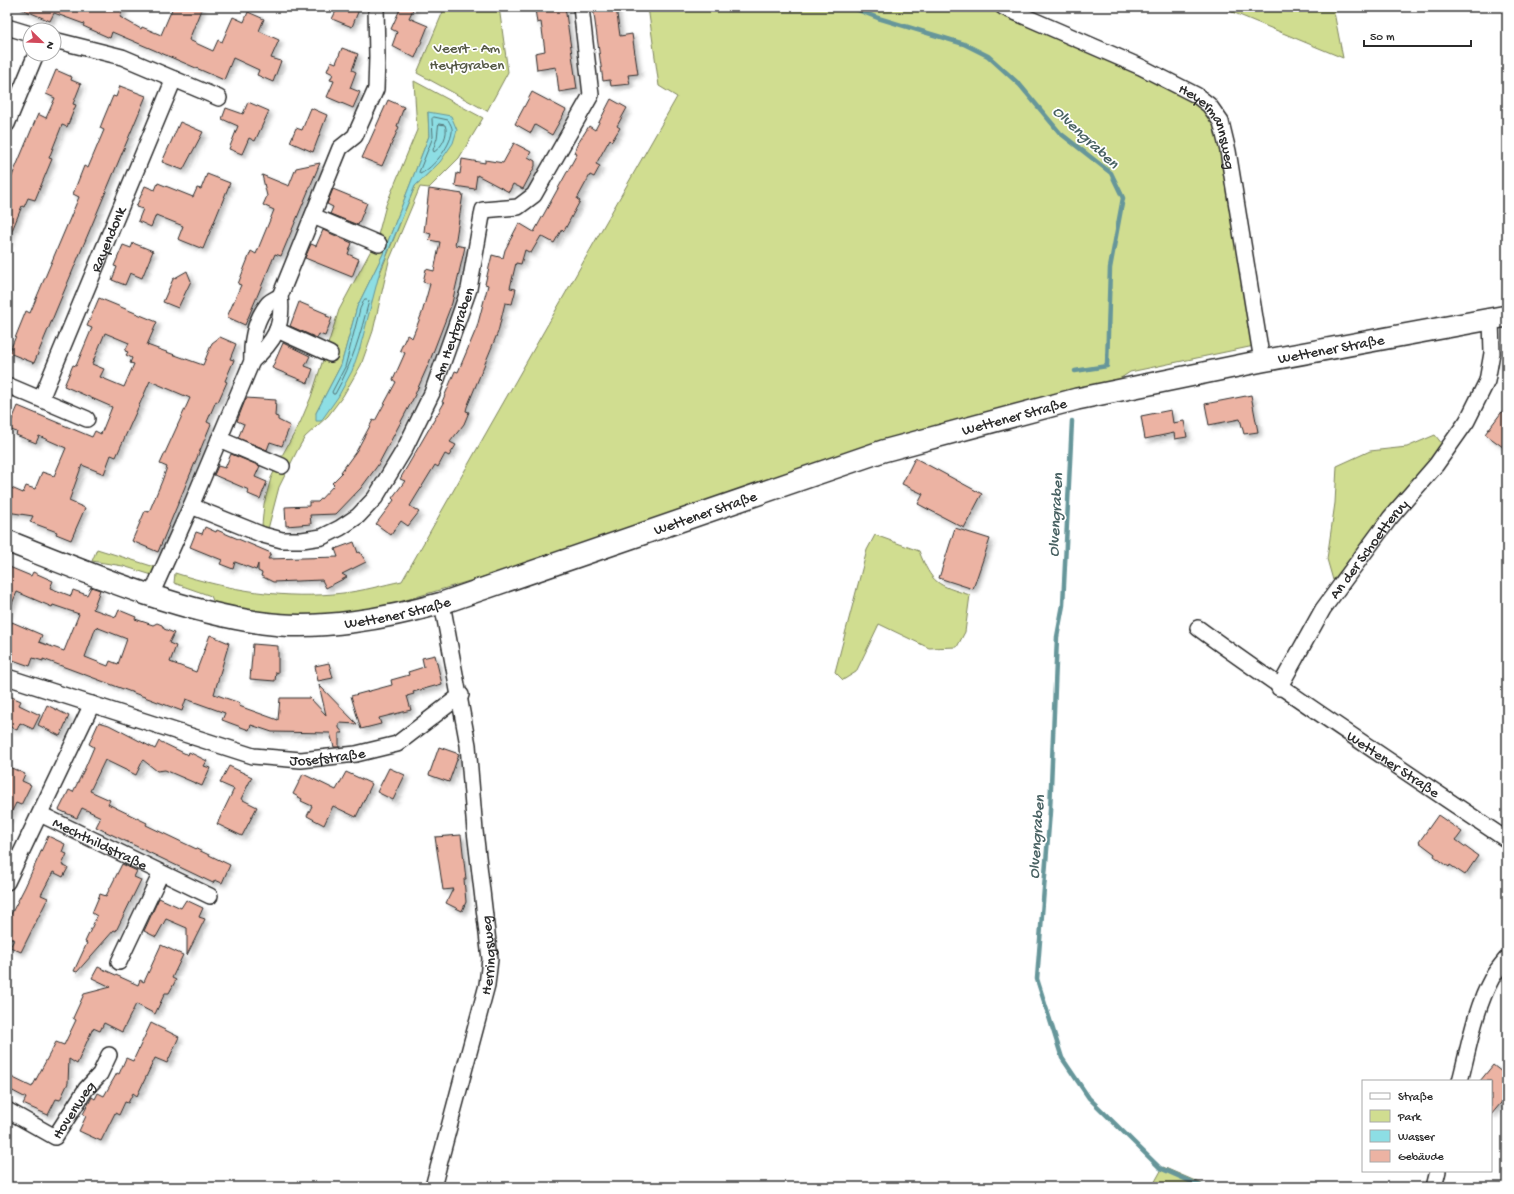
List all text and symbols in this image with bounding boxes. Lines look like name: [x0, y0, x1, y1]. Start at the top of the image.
north arrow: [22, 22, 62, 62]
scale bar: [1364, 22, 1471, 48]
text: 50 m: [1370, 31, 1395, 45]
text: N: [42, 39, 56, 51]
park label: Veert - Am Heytgraben: [430, 40, 504, 75]
street label: Heyermannsweg: [1175, 81, 1238, 171]
water label: Olvengraben: [1047, 103, 1122, 174]
street label: Rayendonk: [88, 204, 131, 275]
street label: Am Heytgraben: [430, 285, 480, 384]
street label: Wettener Straße: [1277, 332, 1386, 369]
street label: Wettener Straße: [960, 395, 1069, 440]
water label: Olvengraben: [1046, 472, 1069, 558]
street label: Wettener Straße: [652, 488, 760, 540]
street label: An der Schoetteruy: [1326, 496, 1414, 603]
street label: Wettener Straße: [344, 594, 454, 634]
street label: Wettener Straße: [1343, 728, 1443, 803]
street label: Josefstraße: [289, 745, 368, 771]
water label: Olvengraben: [1026, 794, 1051, 880]
street label: Mechthildstraße: [49, 814, 150, 876]
street label: Herringsweg: [478, 915, 501, 997]
street label: Hovenweg: [49, 1078, 100, 1143]
legend: [1362, 1080, 1492, 1172]
text: Straße: [1398, 1091, 1434, 1105]
text: Park: [1397, 1111, 1423, 1125]
text: Wasser: [1398, 1131, 1436, 1145]
text: Gebäude: [1398, 1151, 1444, 1165]

